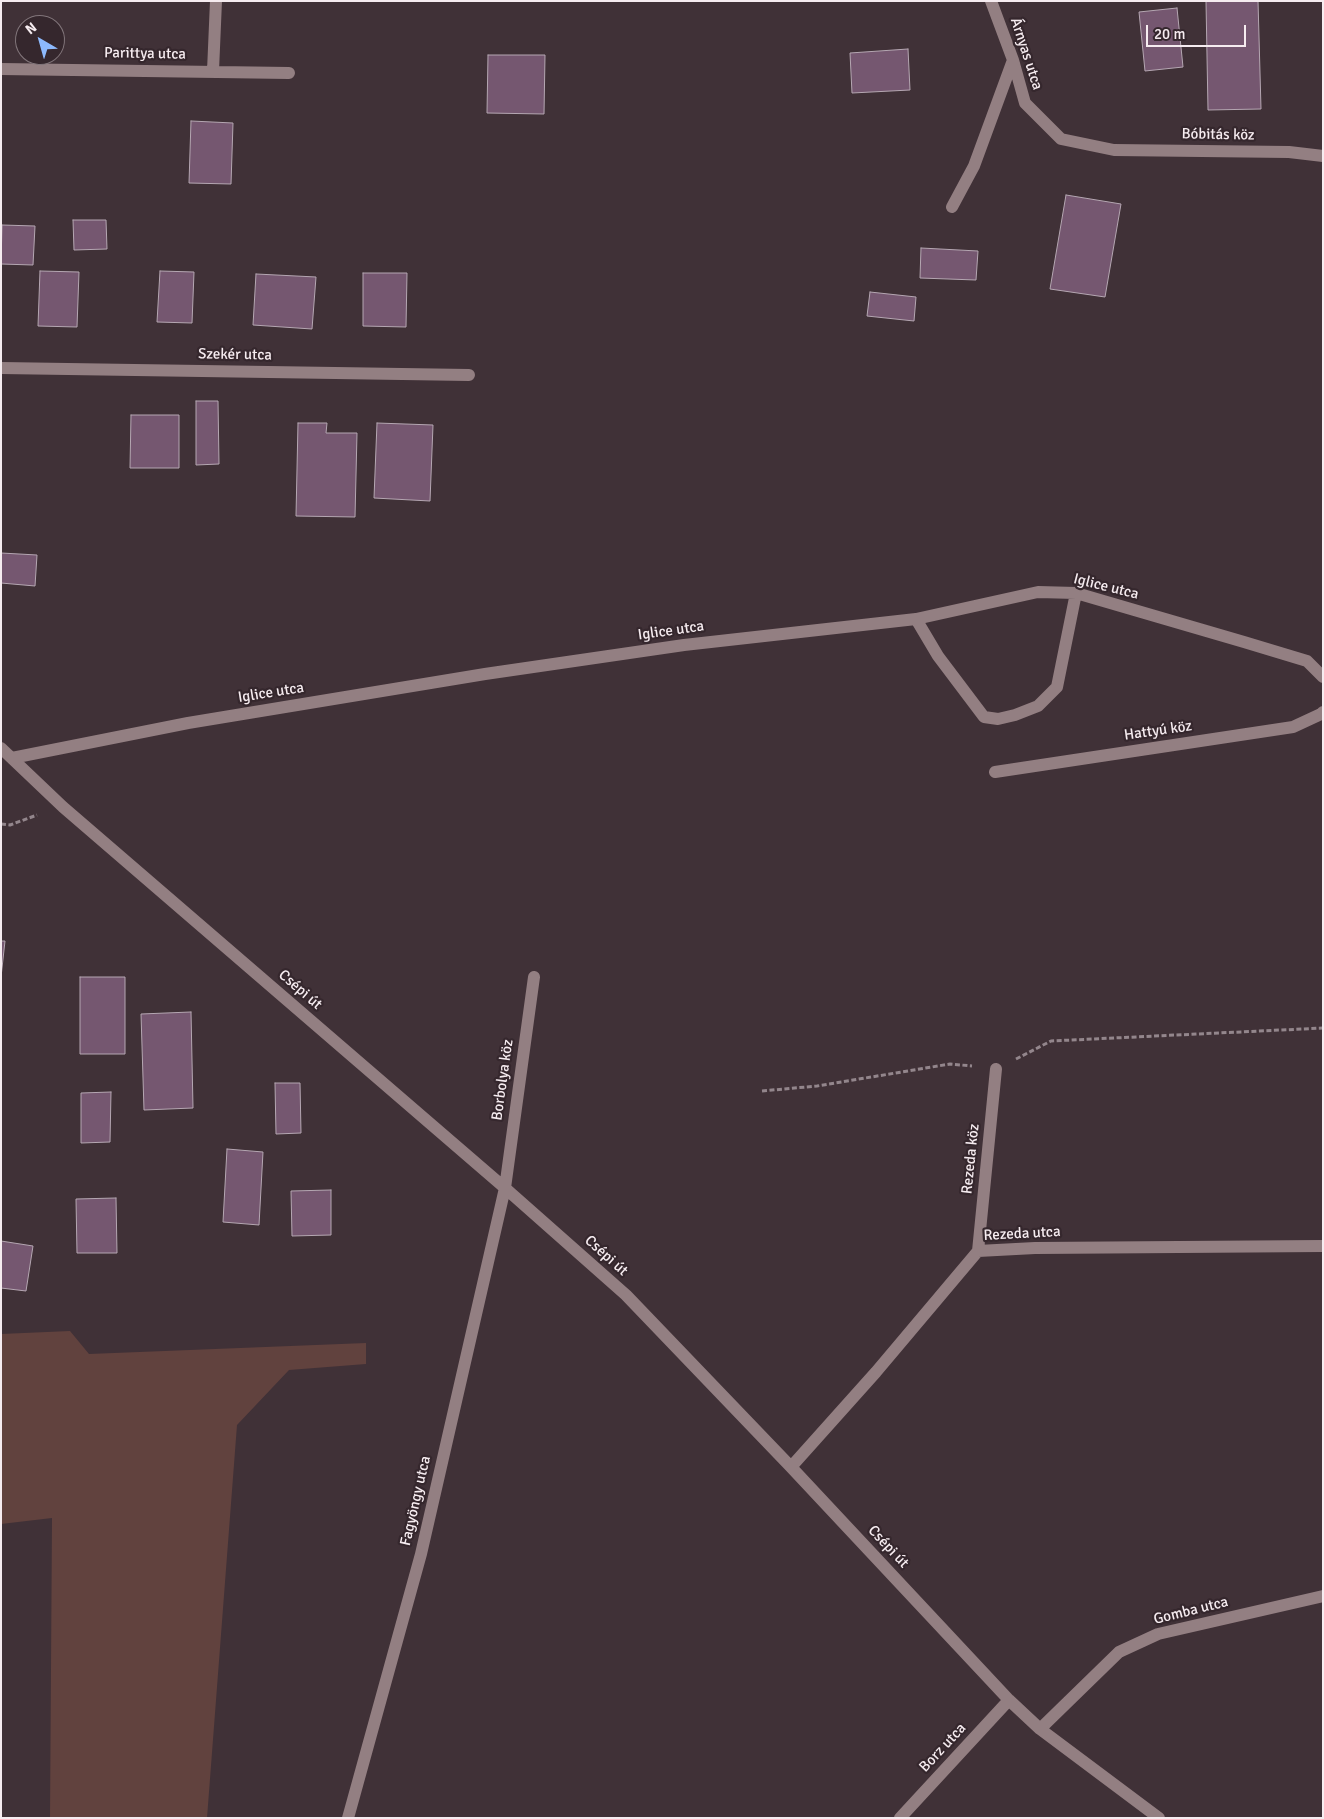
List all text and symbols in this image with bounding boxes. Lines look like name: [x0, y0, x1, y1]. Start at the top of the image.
north arrow: [15, 15, 65, 65]
scale bar: [1149, 15, 1249, 47]
street label: Árnyas utca: [1006, 16, 1046, 92]
text: N: [22, 19, 40, 38]
text: 20 m: [1154, 25, 1185, 43]
street label: Parittya utca: [104, 44, 186, 64]
street label: Bóbitás köz: [1181, 125, 1255, 145]
street label: Szekér utca: [198, 345, 272, 365]
street label: Iglice utca: [1072, 570, 1140, 604]
street label: Iglice utca: [637, 617, 705, 645]
street label: Iglice utca: [237, 679, 305, 707]
street label: Hattyú köz: [1123, 717, 1193, 745]
street label: Csépi út: [275, 966, 325, 1014]
street label: Borbolya köz: [488, 1038, 518, 1122]
street label: Rezeda köz: [958, 1123, 984, 1195]
street label: Rezeda utca: [983, 1223, 1061, 1245]
street label: Csépi út: [581, 1232, 631, 1280]
street label: Fagyöngy utca: [397, 1454, 435, 1548]
street label: Csépi út: [864, 1522, 912, 1572]
street label: Gomba utca: [1152, 1593, 1230, 1629]
street label: Borz utca: [916, 1720, 970, 1776]

